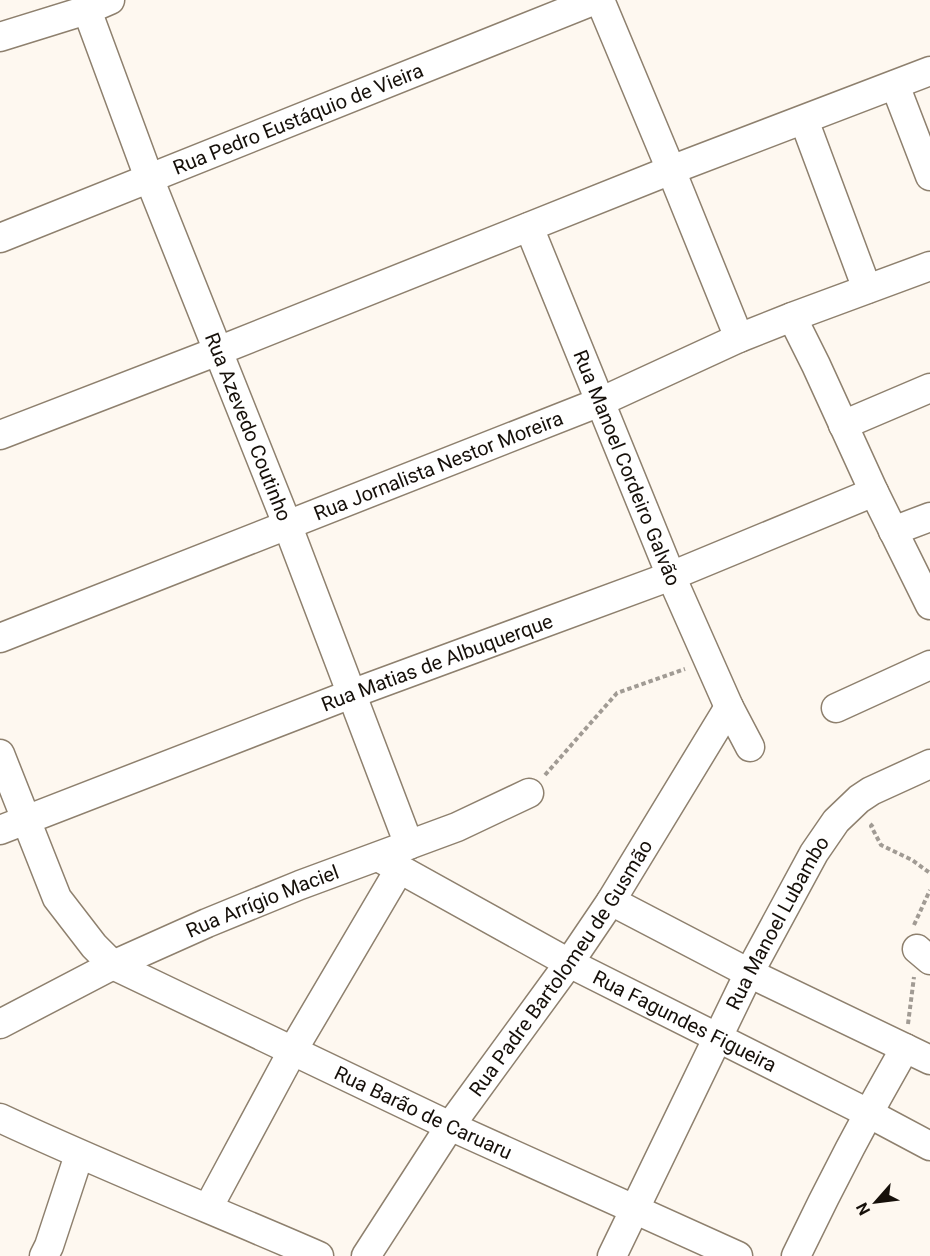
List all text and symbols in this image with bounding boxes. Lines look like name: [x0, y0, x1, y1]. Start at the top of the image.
street label: Rua Pedro Eustáquio de Vieira: [169, 58, 427, 180]
street label: Rua Azevedo Coutinho: [200, 329, 297, 525]
street label: Rua Manoel Cordeiro Galvão: [568, 346, 686, 590]
street label: Rua Jornalista Nestor Moreira: [310, 406, 566, 525]
street label: Rua Matias de Albuquerque: [318, 609, 556, 716]
street label: Rua Manoel Lubambo: [721, 831, 834, 1014]
street label: Rua Padre Bartolomeu de Gusmão: [464, 835, 658, 1101]
street label: Rua Arrígio Maciel: [182, 860, 342, 943]
street label: Rua Fagundes Figueira: [589, 965, 781, 1077]
street label: Rua Barão de Caruaru: [331, 1061, 516, 1164]
north arrow: [846, 1172, 906, 1232]
text: N: [852, 1199, 874, 1218]

